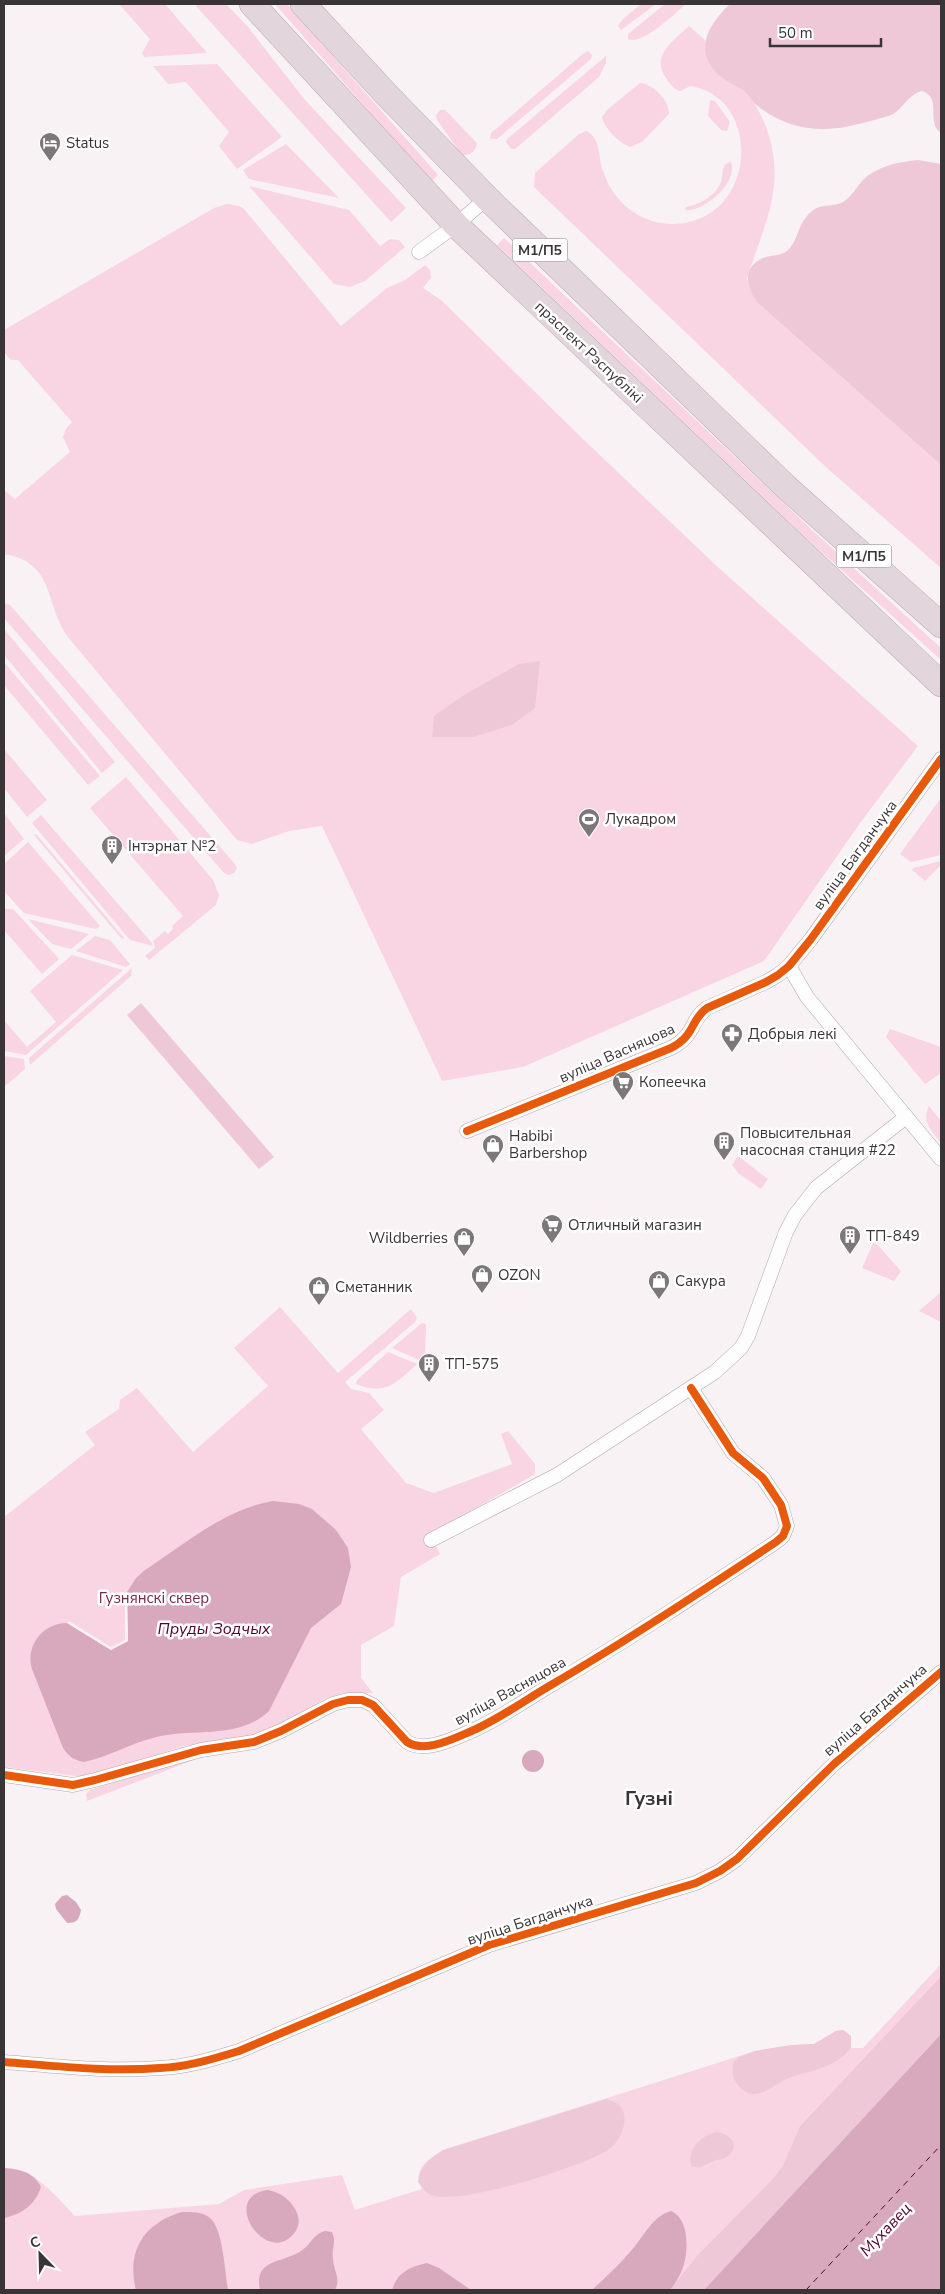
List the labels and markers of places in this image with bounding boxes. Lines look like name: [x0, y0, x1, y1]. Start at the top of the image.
hotel icon: Status: [38, 131, 62, 162]
place label: Status: [66, 133, 109, 153]
sports icon: Лукадром: [577, 807, 601, 838]
place label: Лукадром: [605, 809, 676, 829]
building icon: Інтэрнат №2: [100, 834, 124, 865]
place label: Інтэрнат №2: [128, 836, 216, 856]
pharmacy icon: Добрыя лекі: [720, 1022, 744, 1053]
place label: Добрыя лекі: [748, 1024, 837, 1044]
supermarket icon: Копеечка: [611, 1070, 635, 1101]
place label: Копеечка: [639, 1072, 706, 1092]
place label: Повысительная насосная станция #22: [740, 1123, 896, 1160]
place label: Habibi Barbershop: [509, 1126, 588, 1163]
building icon: Повысительная насосная станция #22: [712, 1130, 736, 1161]
shop icon: Habibi Barbershop: [481, 1133, 505, 1164]
supermarket icon: Отличный магазин: [540, 1213, 564, 1244]
place label: Отличный магазин: [568, 1215, 702, 1235]
building icon: ТП-849: [838, 1224, 862, 1255]
shop icon: Wildberries: [452, 1226, 476, 1257]
place label: ТП-849: [866, 1226, 920, 1246]
place label: Wildberries: [369, 1228, 448, 1248]
shop icon: OZON: [470, 1263, 494, 1294]
place label: OZON: [498, 1265, 541, 1285]
shop icon: Сакура: [647, 1269, 671, 1300]
place label: Сакура: [675, 1271, 726, 1291]
shop icon: Сметанник: [307, 1275, 331, 1306]
place label: Сметанник: [335, 1277, 412, 1297]
building icon: ТП-575: [417, 1352, 441, 1383]
place label: ТП-575: [445, 1354, 499, 1374]

